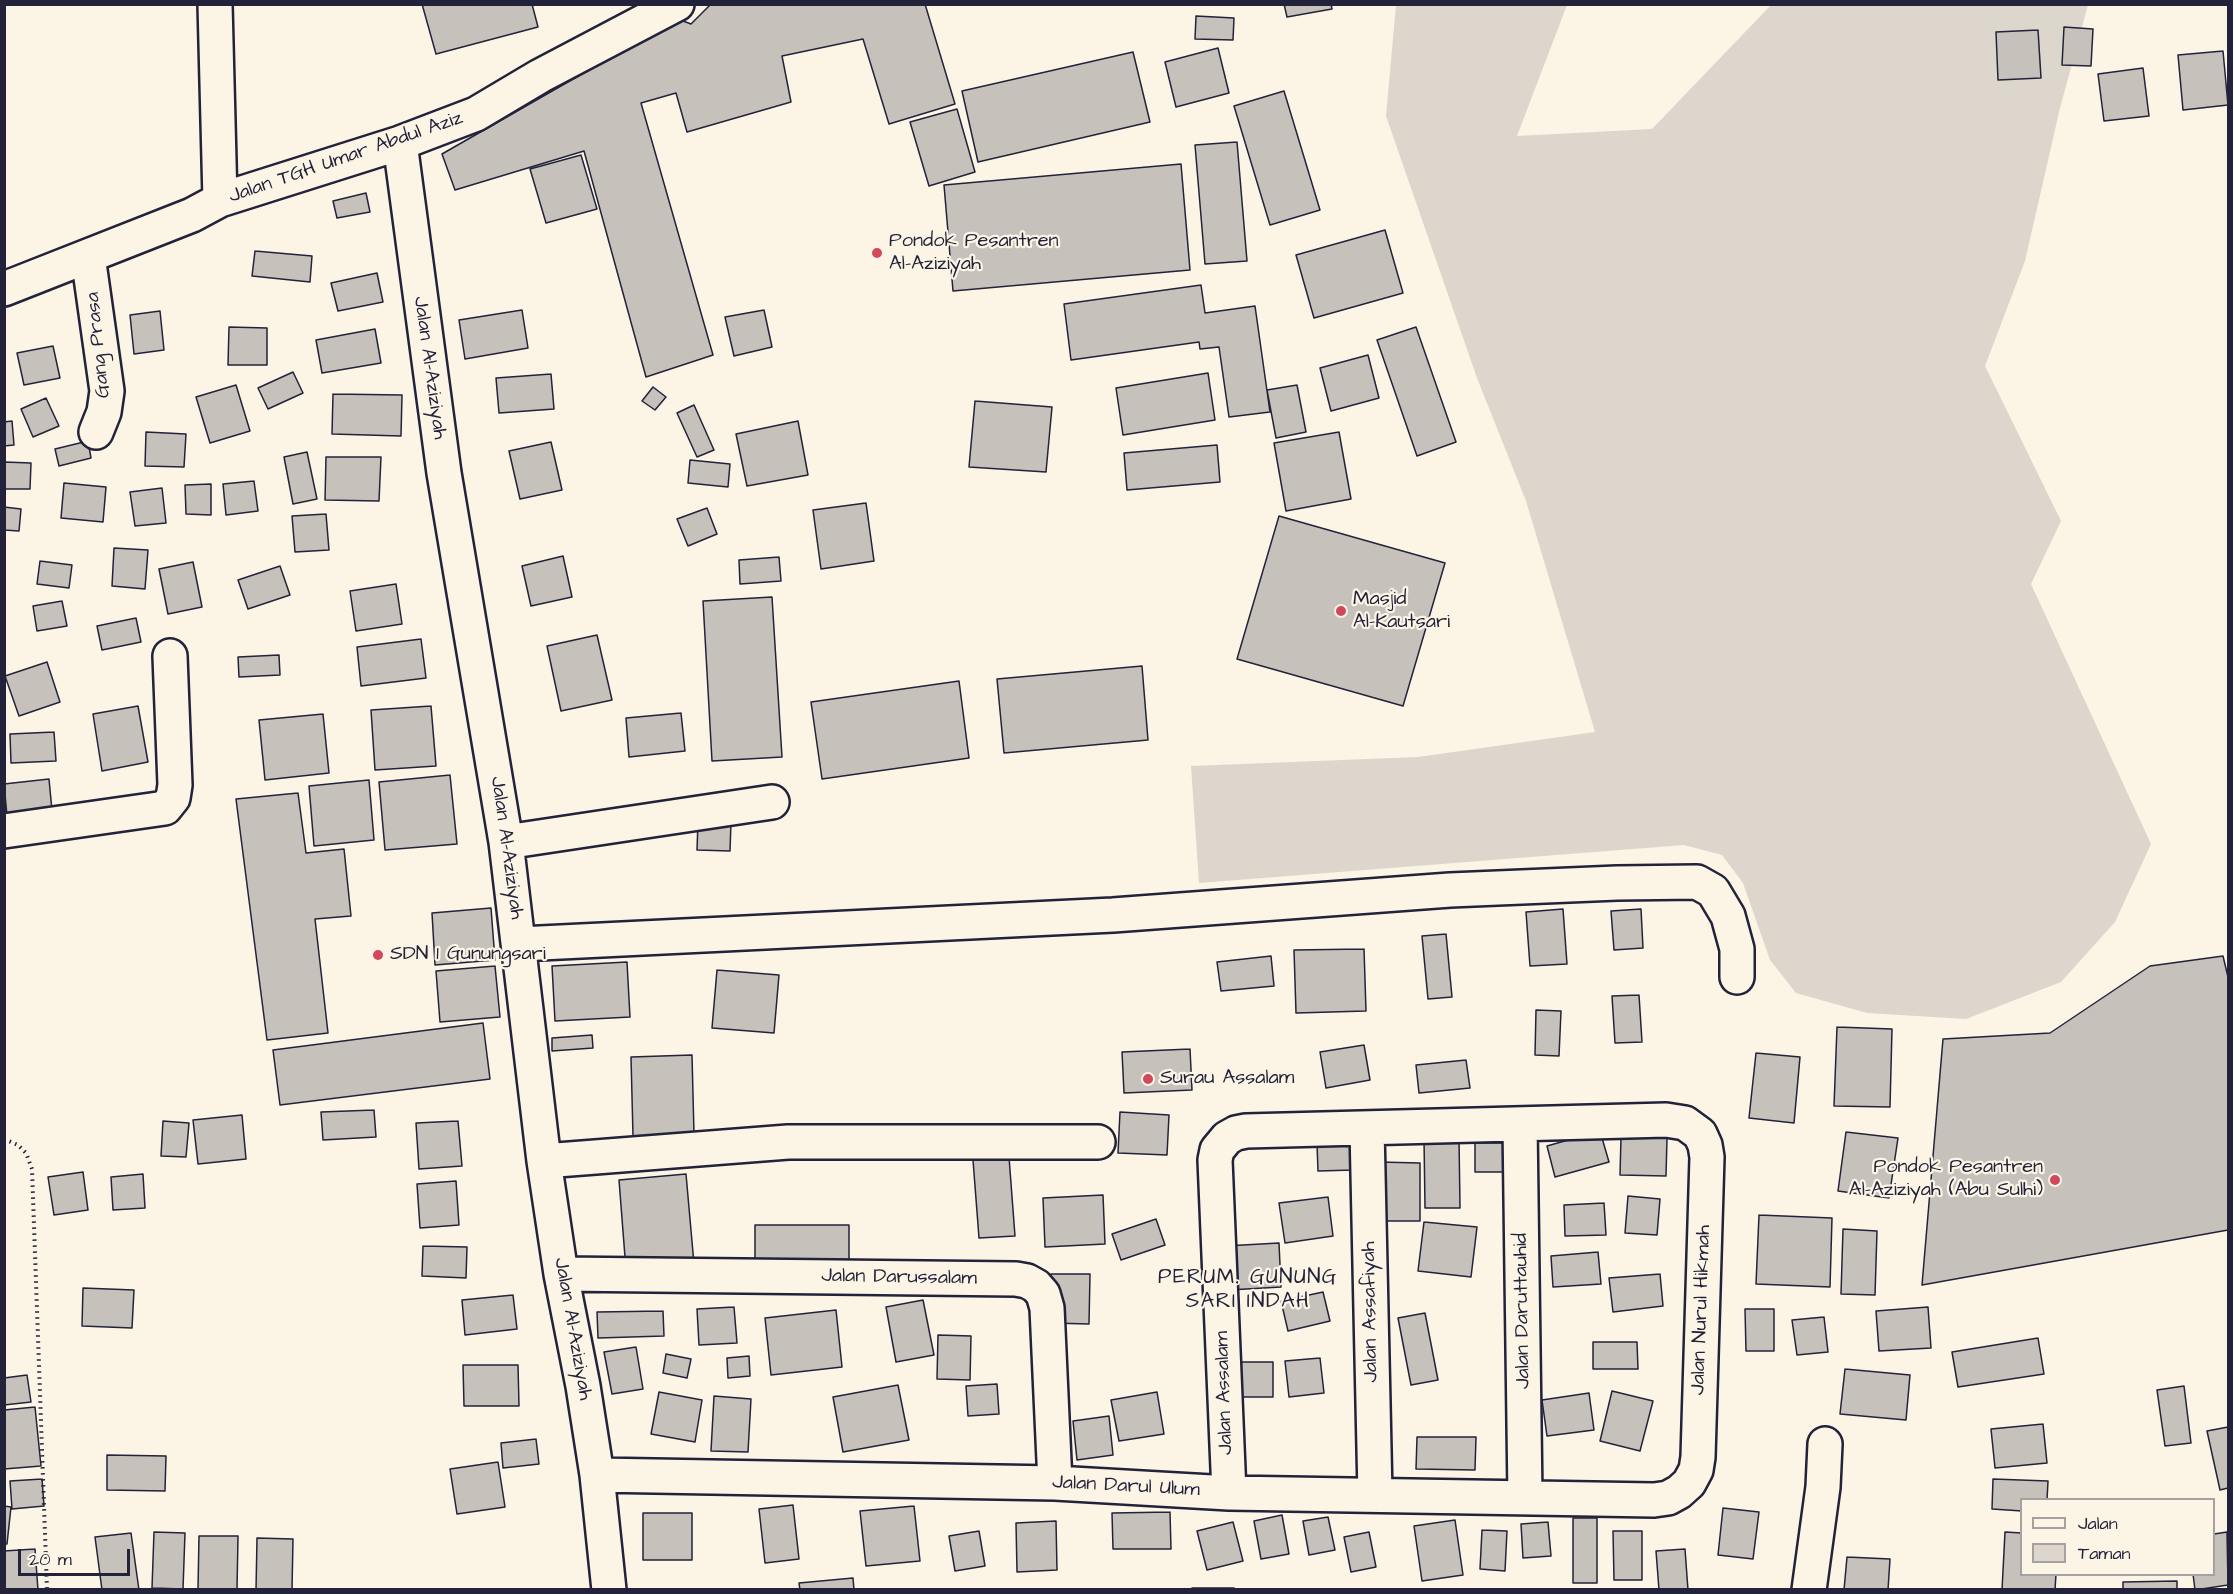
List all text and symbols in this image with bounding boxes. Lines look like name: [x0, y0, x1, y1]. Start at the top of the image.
street label: Jalan TGH Umar Abdul Aziz: [226, 107, 466, 209]
place label: Pondok Pesantren Al-Aziziyah: [889, 230, 1059, 277]
marker: Pondok Pesantren Al-Aziziyah: [870, 246, 884, 260]
street label: Gang Prasa: [81, 291, 117, 399]
street label: Jalan Al-Aziziyah: [407, 295, 451, 441]
place label: Masjid Al-Kautsari: [1353, 588, 1450, 635]
marker: Masjid Al-Kautsari: [1334, 604, 1348, 618]
street label: Jalan Al-Aziziyah: [484, 775, 528, 921]
place label: SDN 1 Gunungsari: [390, 943, 546, 967]
marker: SDN 1 Gunungsari: [371, 948, 385, 962]
place label: Surau Assalam: [1160, 1067, 1294, 1091]
marker: Surau Assalam: [1141, 1072, 1155, 1086]
place label: Pondok Pesantren Al-Aziziyah (Abu Sulhi): [1849, 1156, 2043, 1203]
marker: Pondok Pesantren Al-Aziziyah (Abu Sulhi): [2048, 1173, 2062, 1187]
street label: Jalan Nurul Hikmah: [1687, 1225, 1717, 1395]
street label: Jalan Daruttauhid: [1510, 1233, 1536, 1389]
street label: Jalan Assafiyah: [1358, 1241, 1384, 1383]
street label: Jalan Al-Aziziyah: [548, 1256, 596, 1402]
street label: Jalan Darussalam: [821, 1265, 977, 1291]
district label: PERUM. GUNUNG SARI INDAH: [1158, 1266, 1338, 1316]
street label: Jalan Assalam: [1211, 1331, 1239, 1455]
street label: Jalan Darul Ulum: [1052, 1471, 1200, 1503]
legend: [2020, 1498, 2215, 1576]
text: Jalan: [2078, 1511, 2118, 1536]
scale bar: [21, 1537, 134, 1575]
text: Taman: [2078, 1541, 2131, 1566]
text: 20 m: [29, 1547, 72, 1572]

